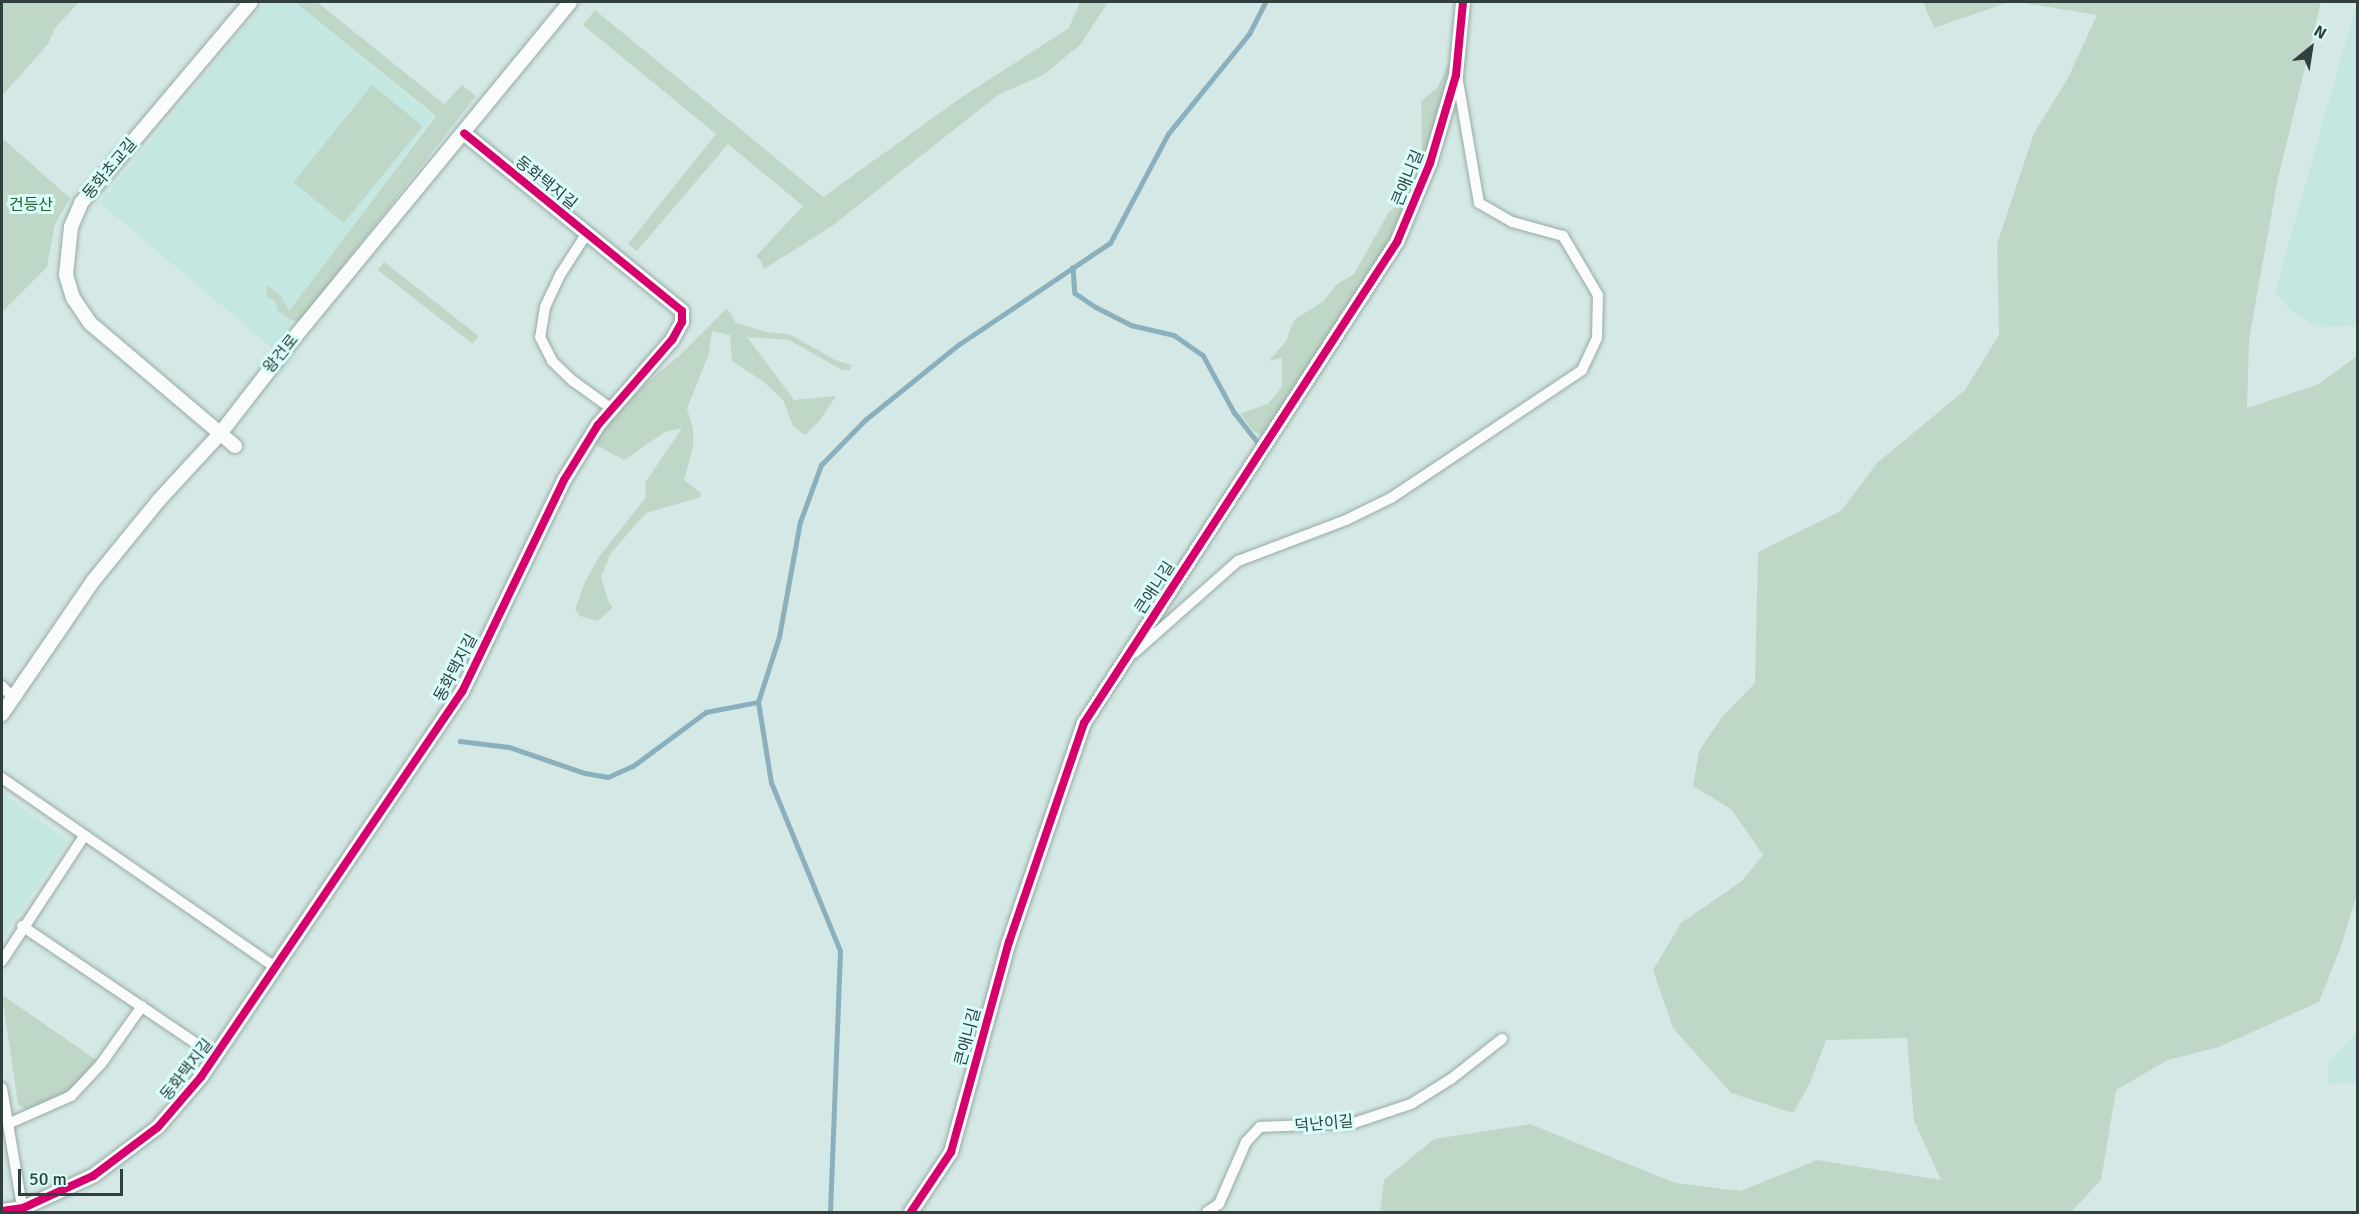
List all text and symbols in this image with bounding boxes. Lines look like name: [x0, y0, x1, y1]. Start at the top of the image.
north arrow: [2281, 18, 2341, 78]
text: N: [2310, 21, 2330, 44]
street label: 동화초교길: [79, 135, 141, 203]
street label: 큰애니길: [1388, 147, 1428, 209]
street label: 동화택지길: [511, 152, 581, 214]
park label: 건등산: [9, 195, 53, 215]
street label: 왕건로: [260, 331, 302, 377]
street label: 큰애니길: [1131, 558, 1179, 618]
street label: 동화택지길: [430, 631, 482, 705]
street label: 큰애니길: [951, 1006, 985, 1068]
street label: 동화택지길: [157, 1035, 217, 1105]
street label: 덕난이길: [1294, 1112, 1354, 1136]
scale bar: [21, 1157, 126, 1195]
text: 50 m: [29, 1168, 67, 1190]

